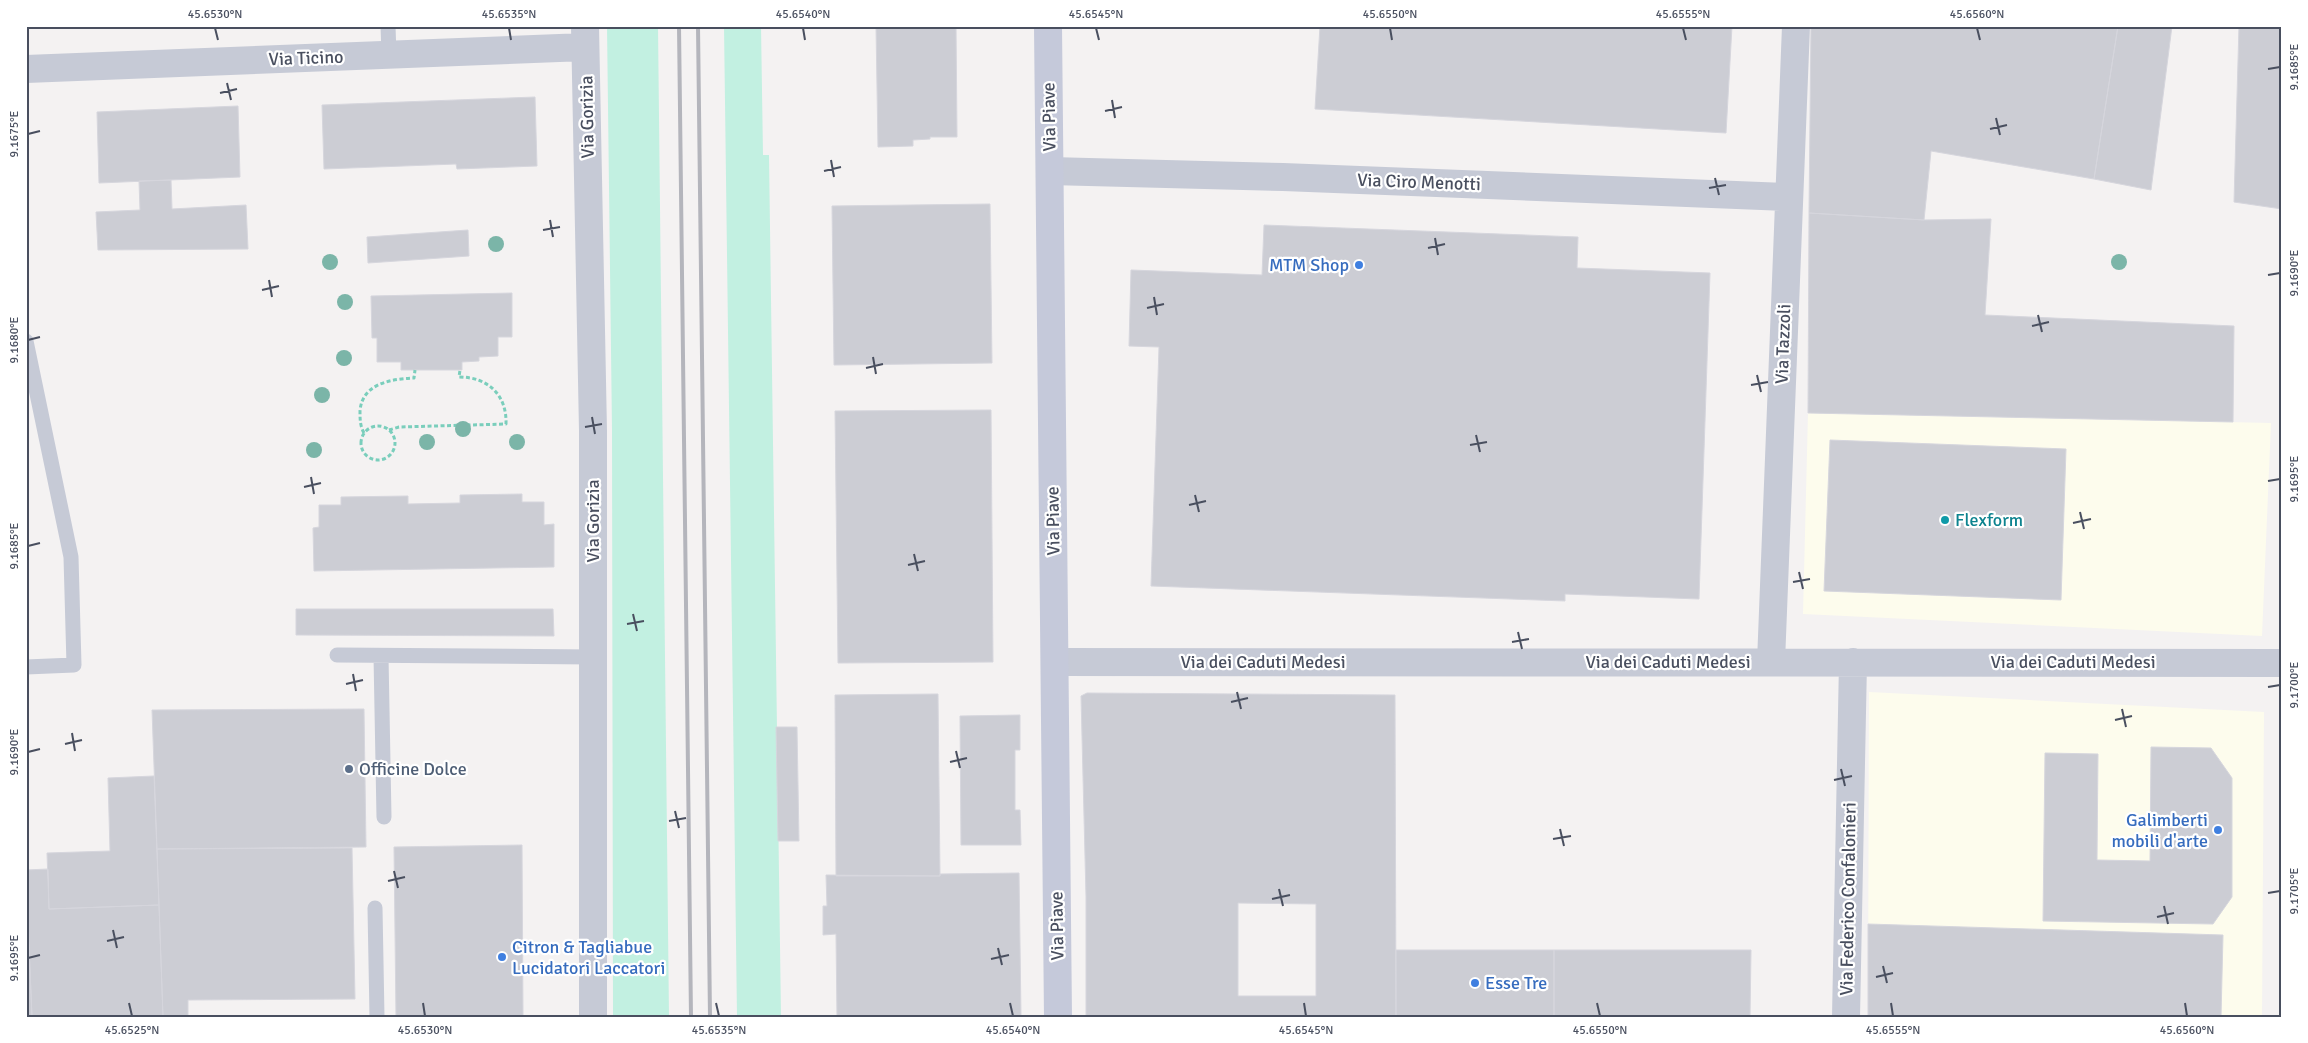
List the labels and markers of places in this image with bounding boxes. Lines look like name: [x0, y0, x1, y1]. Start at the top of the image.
place label: MTM Shop: [1269, 254, 1349, 276]
marker: MTM Shop: [1353, 259, 1365, 271]
place label: Flexform: [1955, 509, 2023, 531]
marker: Flexform: [1939, 514, 1951, 526]
place label: Officine Dolce: [359, 758, 467, 780]
marker: Officine Dolce: [343, 763, 355, 775]
place label: Galimberti mobili d'arte: [2111, 809, 2208, 852]
marker: Galimberti mobili d'arte: [2212, 824, 2224, 836]
place label: Citron & Tagliabue Lucidatori Laccatori: [512, 936, 665, 979]
marker: Citron & Tagliabue Lucidatori Laccatori: [496, 951, 508, 963]
place label: Esse Tre: [1485, 972, 1547, 994]
marker: Esse Tre: [1469, 977, 1481, 989]

